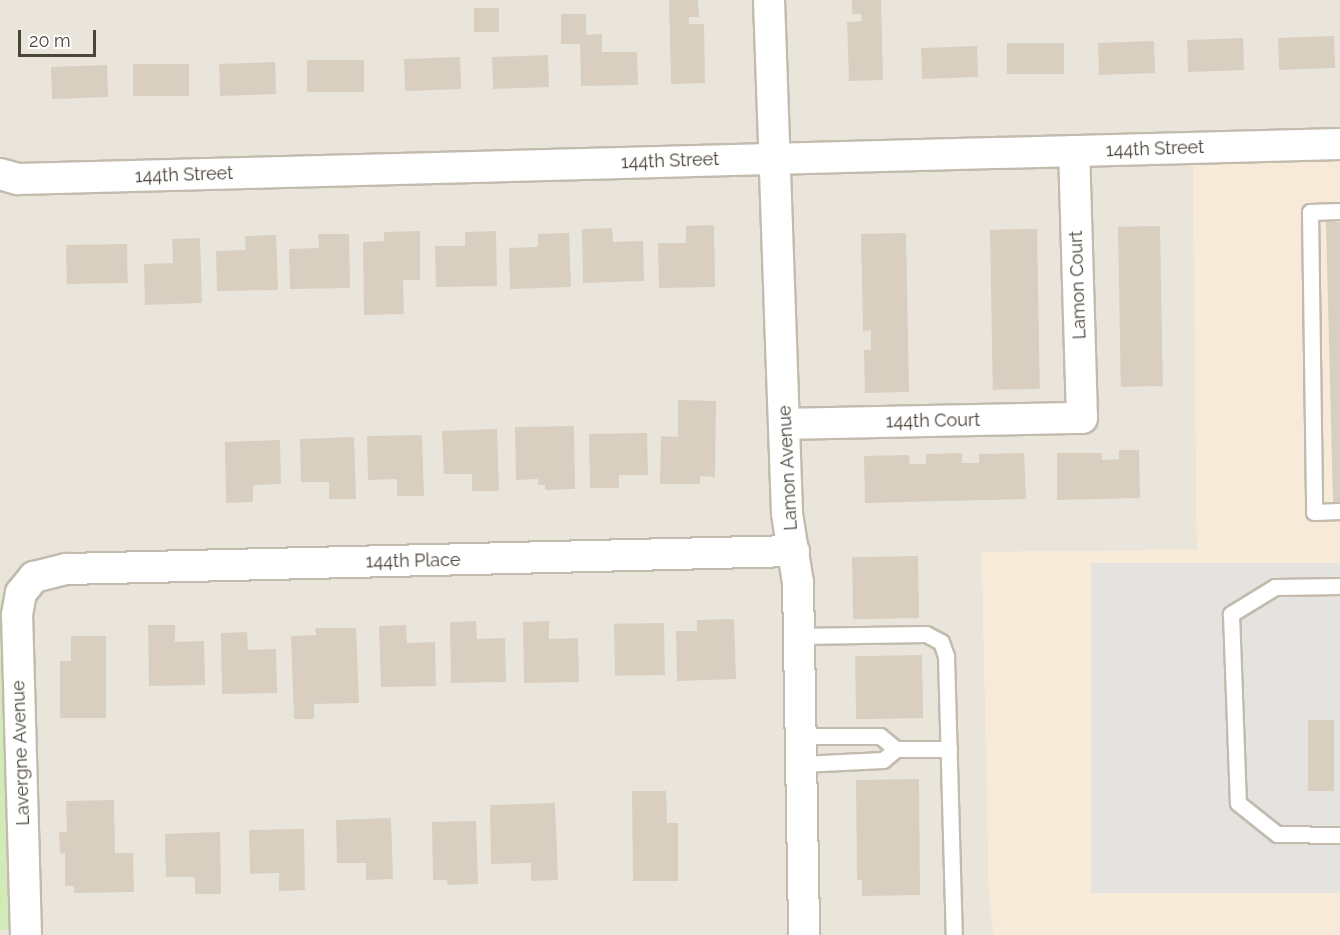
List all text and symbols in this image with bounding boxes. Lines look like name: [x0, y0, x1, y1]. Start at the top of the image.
scale bar: [21, 18, 99, 56]
text: 20 m: [29, 30, 71, 51]
street label: 144th Street: [1105, 136, 1205, 162]
street label: 144th Street: [620, 148, 720, 174]
street label: 144th Street: [134, 162, 234, 188]
street label: Lamon Court: [1065, 230, 1091, 340]
street label: Lamon Avenue: [774, 405, 802, 531]
street label: 144th Court: [886, 409, 980, 433]
street label: 144th Place: [365, 549, 461, 573]
street label: Lavergne Avenue: [8, 680, 34, 826]

